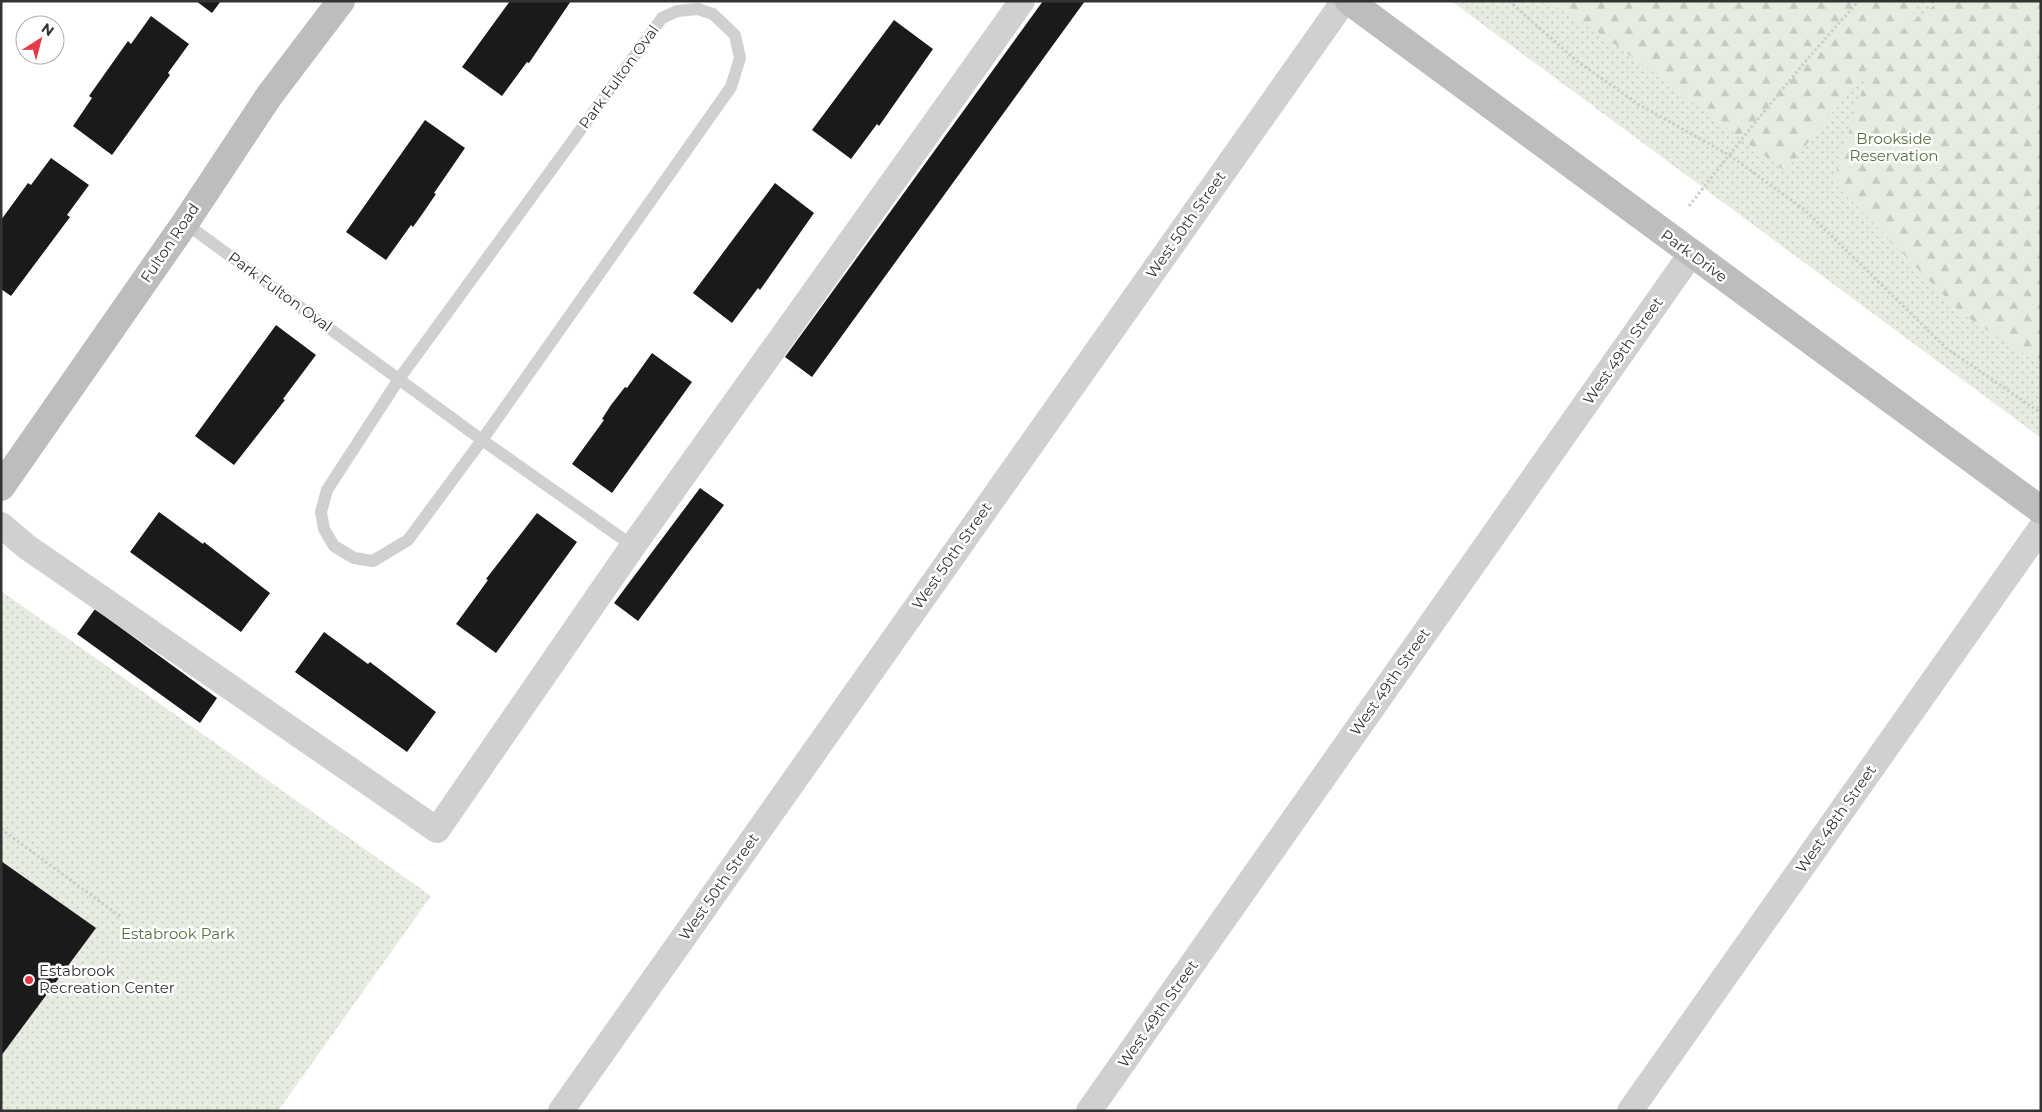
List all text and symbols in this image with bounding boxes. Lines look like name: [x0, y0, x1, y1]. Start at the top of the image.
north arrow: [15, 15, 65, 65]
text: N: [38, 19, 58, 40]
street label: Park Fulton Oval: [574, 21, 663, 132]
park label: Brookside Reservation: [1850, 129, 1938, 165]
street label: West 50th Street: [1142, 168, 1230, 282]
street label: Fulton Road: [136, 199, 203, 286]
street label: Park Drive: [1657, 225, 1731, 286]
street label: Park Fulton Oval: [225, 247, 336, 336]
street label: West 49th Street: [1578, 293, 1667, 408]
street label: West 50th Street: [908, 499, 996, 613]
street label: West 49th Street: [1345, 624, 1434, 739]
street label: West 48th Street: [1791, 761, 1880, 876]
street label: West 50th Street: [675, 830, 763, 944]
park label: Estabrook Park: [121, 924, 235, 943]
street label: West 49th Street: [1113, 956, 1202, 1071]
place label: Estabrook Recreation Center: [39, 961, 175, 997]
marker: Estabrook Recreation Center: [23, 974, 35, 986]

